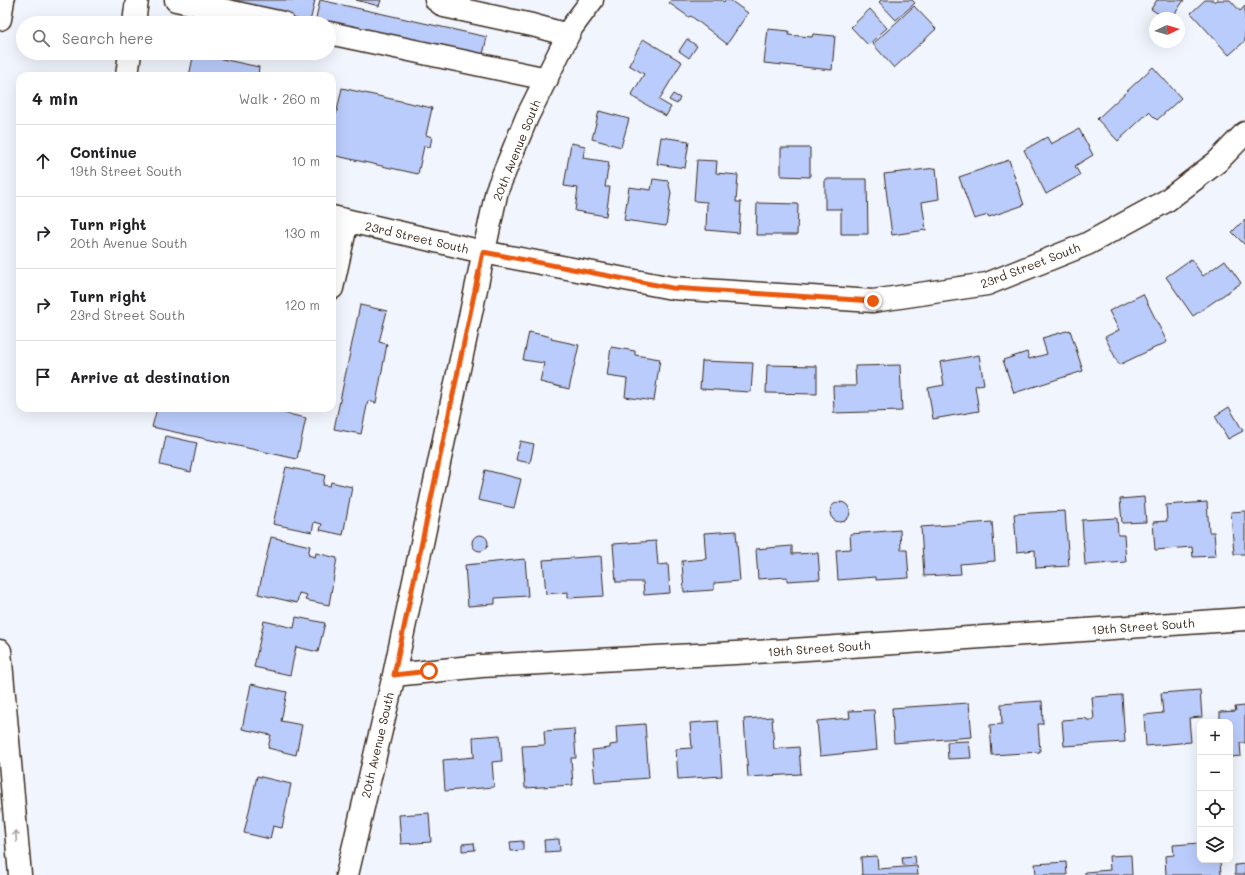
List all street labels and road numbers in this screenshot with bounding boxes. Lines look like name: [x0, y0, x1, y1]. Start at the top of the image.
street label: 20th Avenue South: [488, 97, 544, 203]
street label: 23rd Street South: [364, 217, 471, 257]
street label: 23rd Street South: [978, 239, 1082, 291]
street label: 19th Street South: [1091, 614, 1195, 638]
street label: 19th Street South: [767, 636, 871, 660]
street label: 20th Avenue South: [357, 690, 397, 799]

